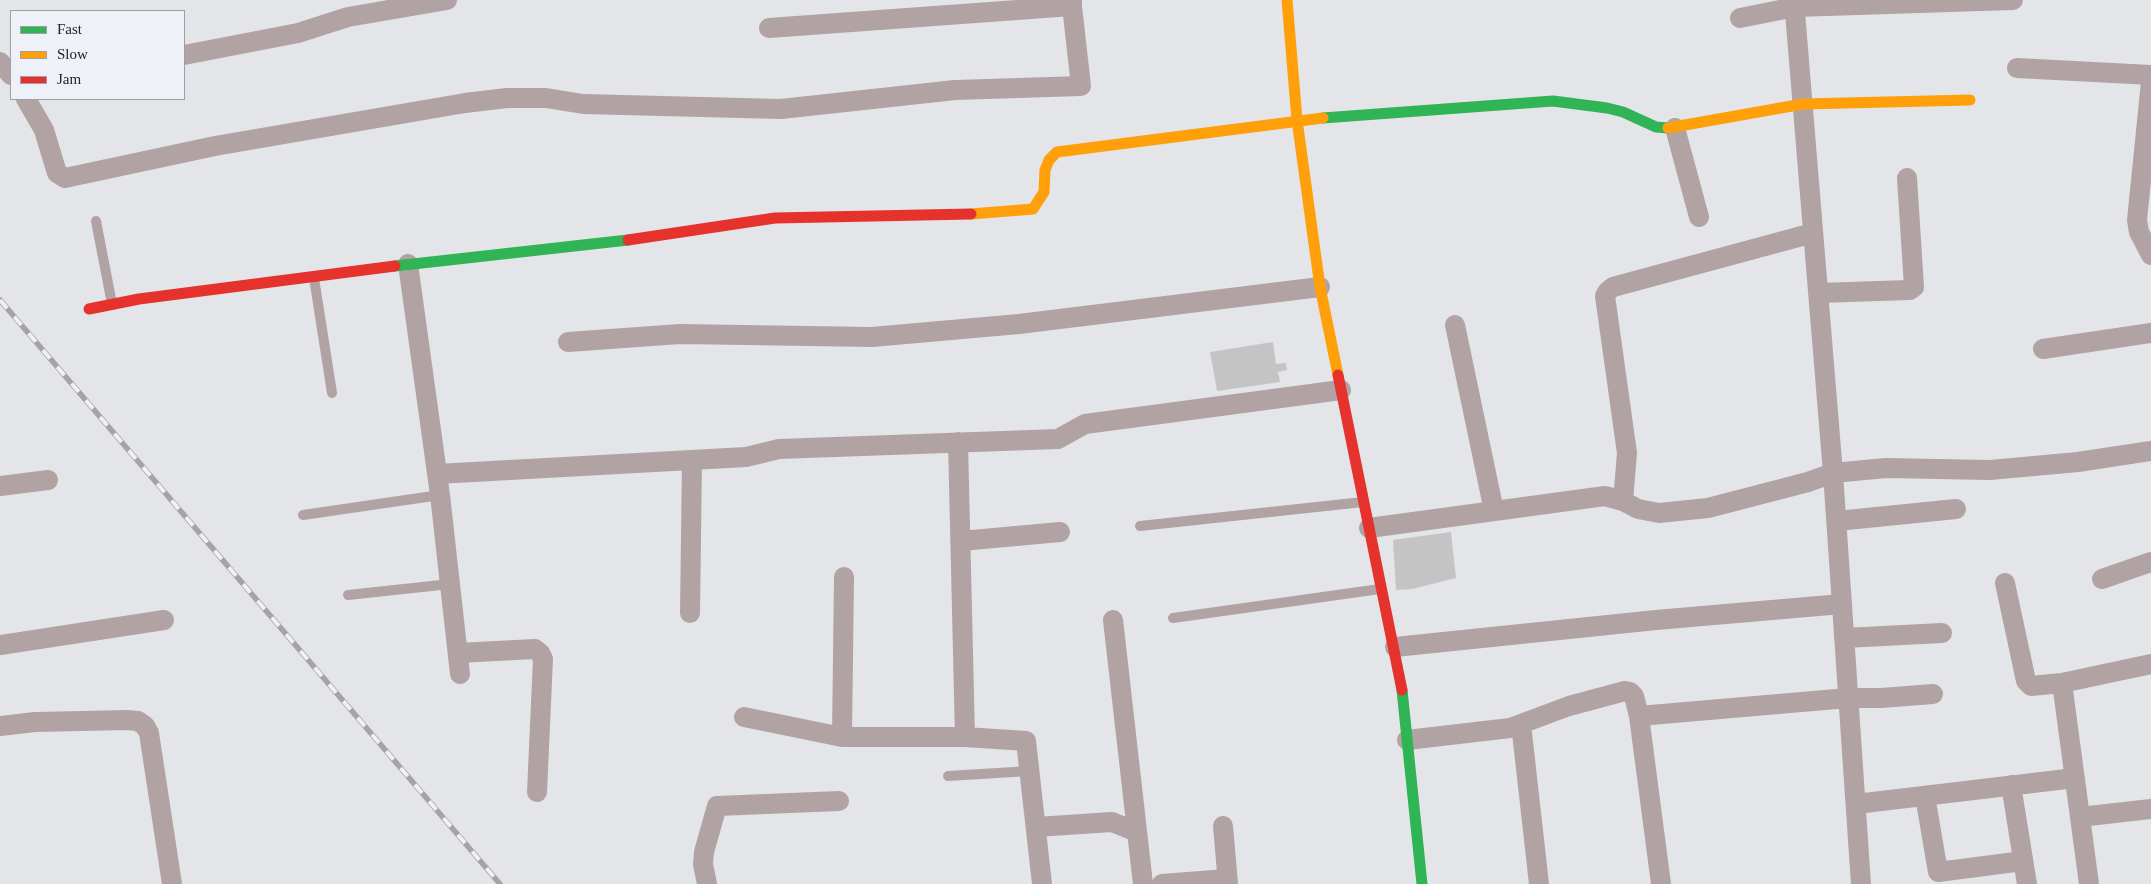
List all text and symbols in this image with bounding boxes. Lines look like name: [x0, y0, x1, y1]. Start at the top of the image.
legend: [10, 10, 185, 100]
text: Fast: [57, 21, 82, 37]
text: Slow: [57, 46, 88, 62]
text: Jam: [57, 71, 81, 87]

